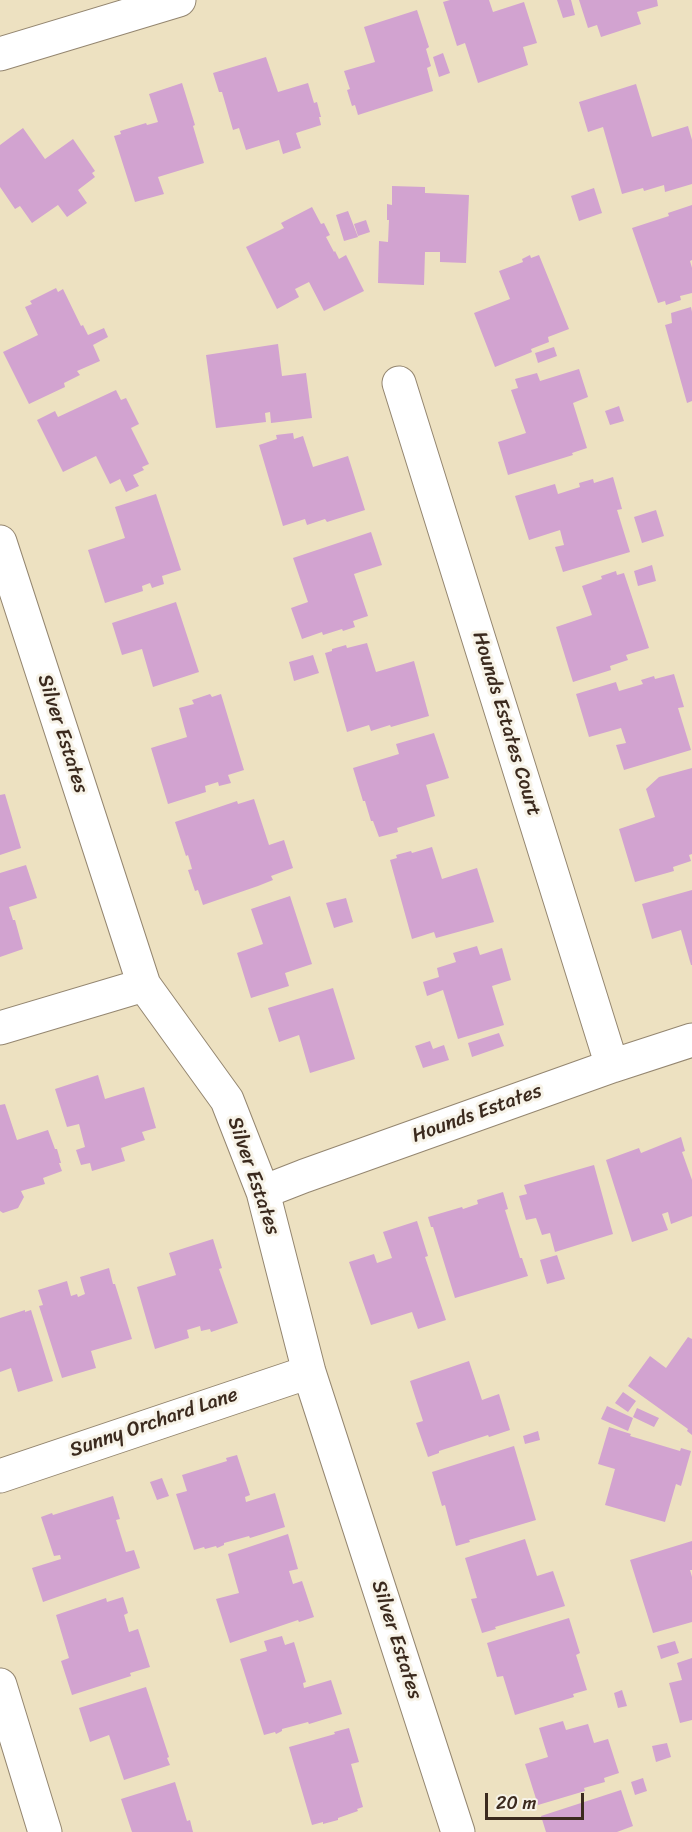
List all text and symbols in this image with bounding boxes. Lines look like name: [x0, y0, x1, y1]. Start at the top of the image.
street label: Hounds Estates Court: [466, 629, 546, 819]
street label: Silver Estates: [32, 672, 92, 796]
street label: Hounds Estates: [409, 1079, 545, 1149]
street label: Silver Estates: [222, 1114, 284, 1238]
street label: Sunny Orchard Lane: [67, 1383, 241, 1463]
street label: Silver Estates: [366, 1578, 426, 1702]
scale bar: [488, 1781, 587, 1819]
text: 20 m: [496, 1787, 536, 1819]

